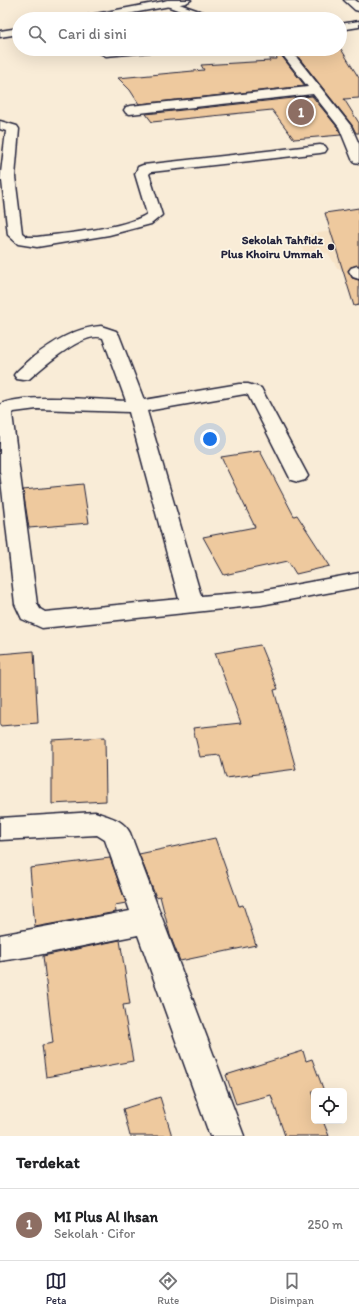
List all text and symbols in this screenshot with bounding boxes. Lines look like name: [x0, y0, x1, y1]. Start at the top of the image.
search box: [12, 12, 347, 56]
icon: search: [26, 23, 48, 45]
text: Cari di sini: [58, 25, 127, 43]
pin: 1: [288, 97, 314, 127]
place label: Sekolah Tahfidz Plus Khoiru Ummah: [221, 233, 324, 261]
marker: Sekolah Tahfidz Plus Khoiru Ummah: [326, 242, 336, 252]
your location: [200, 429, 220, 449]
map controls: [311, 1088, 347, 1124]
button: locate: [311, 1088, 347, 1124]
text: Terdekat: [16, 1152, 80, 1172]
text: MI Plus Al Ihsan: [54, 1208, 158, 1226]
text: 1: [26, 1217, 32, 1232]
text: 250 m: [307, 1217, 343, 1232]
text: Sekolah · Cifor: [54, 1226, 135, 1241]
tab: Peta: [45, 1270, 67, 1307]
tab: Rute: [157, 1270, 179, 1307]
tab: Disimpan: [269, 1270, 314, 1307]

